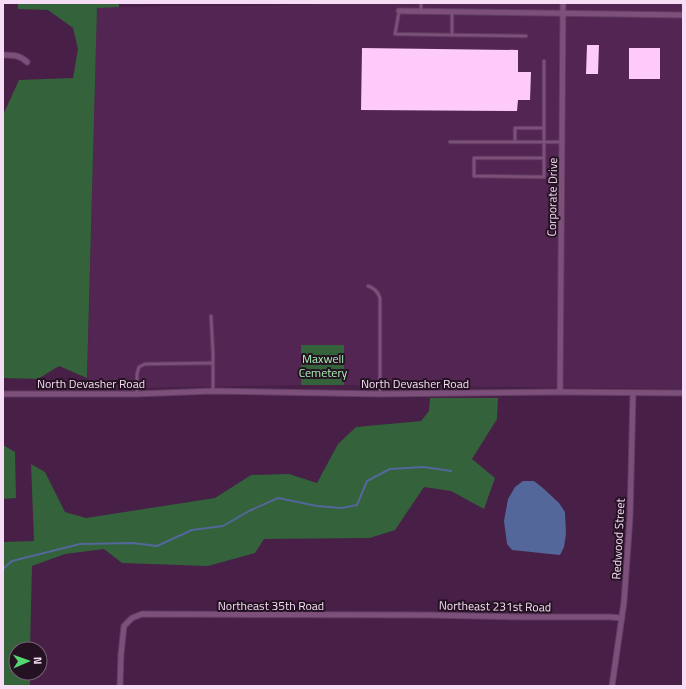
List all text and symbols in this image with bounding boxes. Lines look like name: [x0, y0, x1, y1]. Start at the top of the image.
street label: Corporate Drive: [542, 157, 562, 237]
park label: Maxwell Cemetery: [299, 349, 348, 382]
street label: North Devasher Road: [37, 374, 145, 393]
street label: North Devasher Road: [361, 374, 469, 393]
street label: Redwood Street: [606, 497, 630, 580]
street label: Northeast 35th Road: [218, 596, 324, 615]
street label: Northeast 231st Road: [439, 596, 551, 616]
north arrow: [8, 641, 48, 681]
text: N: [30, 657, 46, 665]

